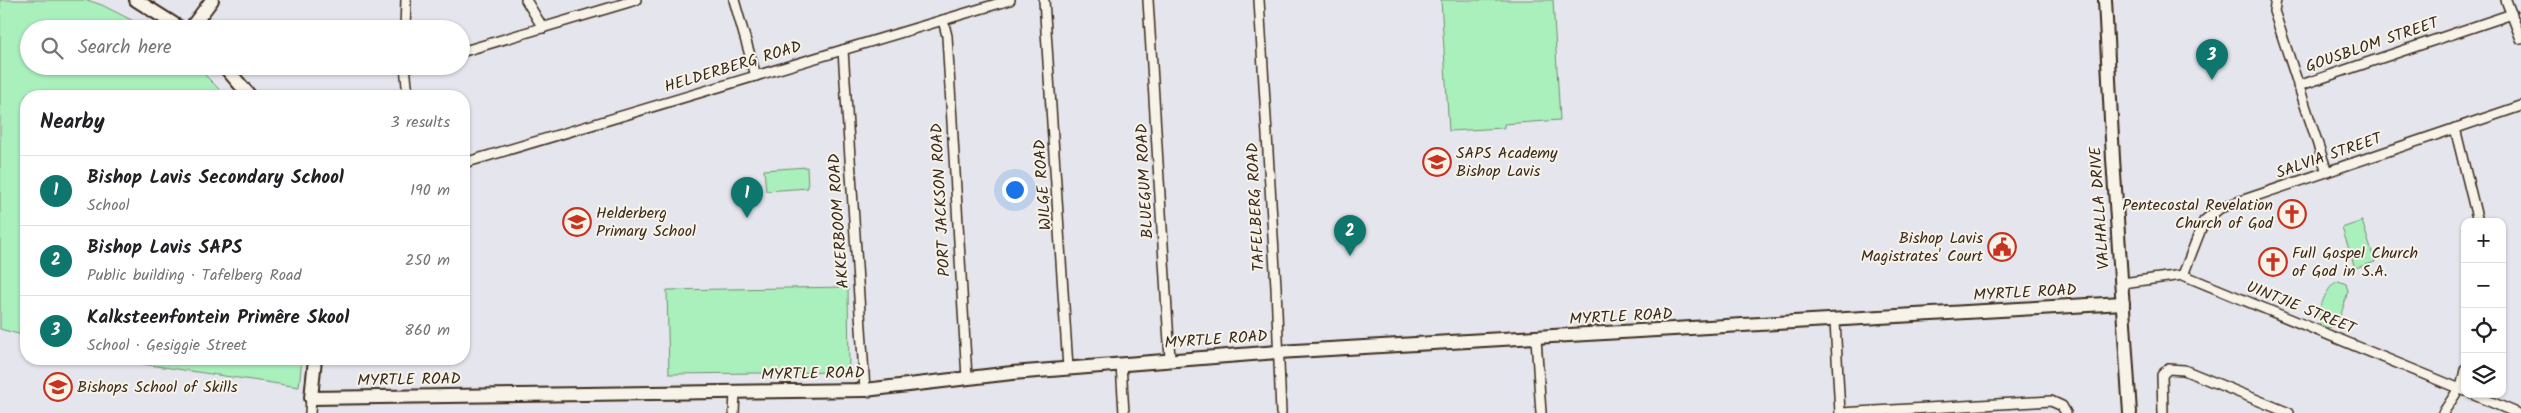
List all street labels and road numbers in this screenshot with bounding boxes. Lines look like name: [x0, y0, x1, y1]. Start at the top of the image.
street label: GOUSBLOM STREET: [2302, 10, 2443, 79]
street label: HELDERBERG ROAD: [661, 34, 805, 100]
street label: PORT JACKSON ROAD: [924, 123, 958, 277]
street label: BLUEGUM ROAD: [1129, 123, 1161, 239]
street label: SALVIA STREET: [2273, 126, 2387, 186]
street label: WILGE ROAD: [1027, 139, 1059, 231]
street label: TAFELBERG ROAD: [1240, 142, 1272, 272]
street label: VALHALLA DRIVE: [2083, 145, 2117, 270]
street label: AKKERBOOM ROAD: [822, 153, 856, 289]
street label: UINTJIE STREET: [2243, 275, 2361, 342]
street label: MYRTLE ROAD: [1973, 278, 2077, 308]
street label: MYRTLE ROAD: [1569, 302, 1673, 332]
street label: MYRTLE ROAD: [1164, 324, 1268, 356]
street label: MYRTLE ROAD: [761, 361, 865, 387]
street label: MYRTLE ROAD: [357, 367, 461, 393]

